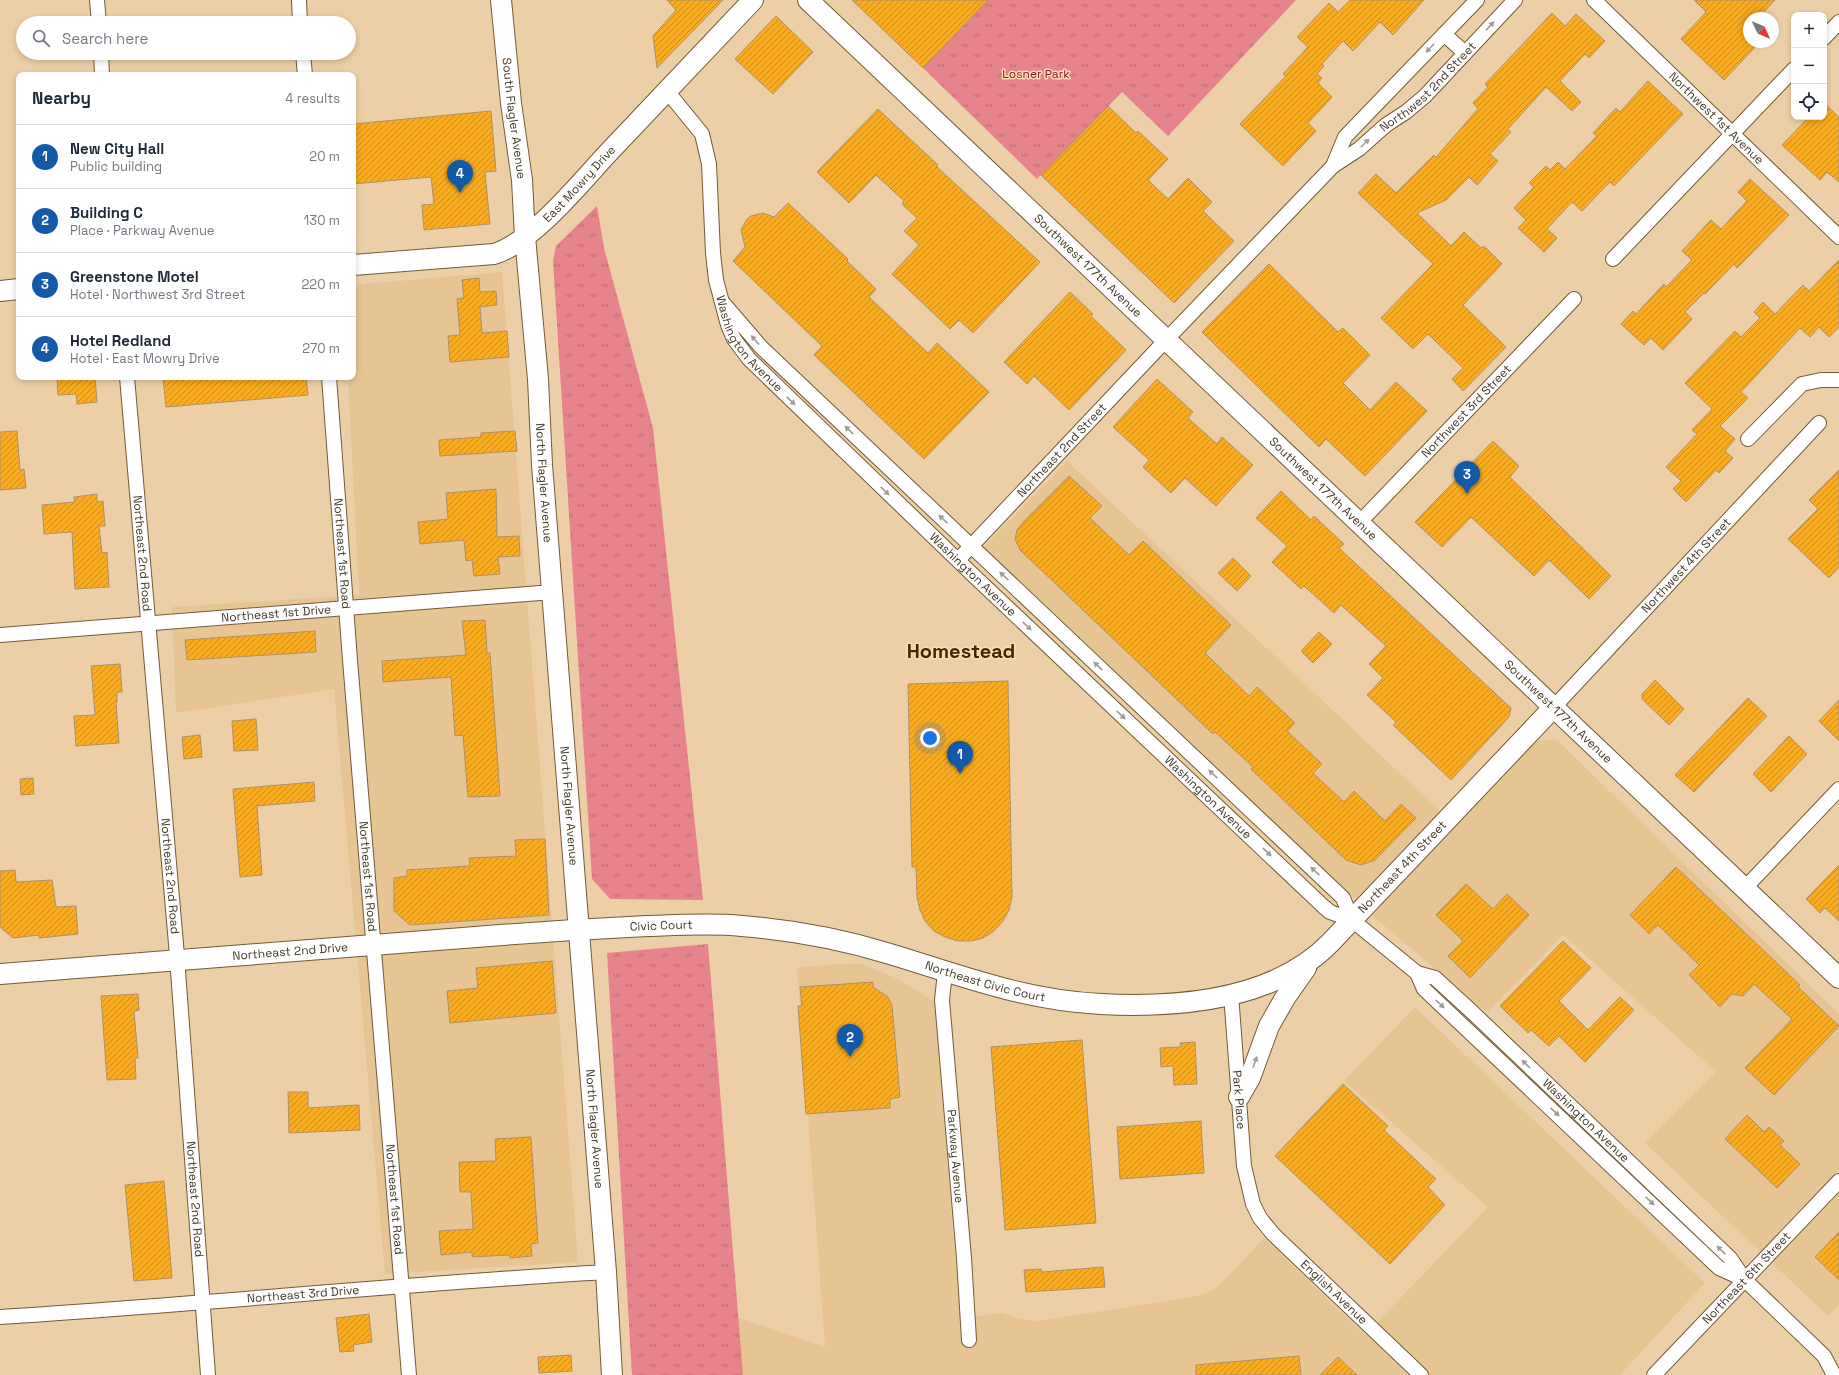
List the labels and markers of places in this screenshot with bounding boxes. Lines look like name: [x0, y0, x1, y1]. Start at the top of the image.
pin: 4: [447, 160, 473, 193]
pin: 3: [1454, 461, 1480, 494]
pin: 1: [947, 741, 973, 774]
pin: 2: [837, 1024, 863, 1057]

